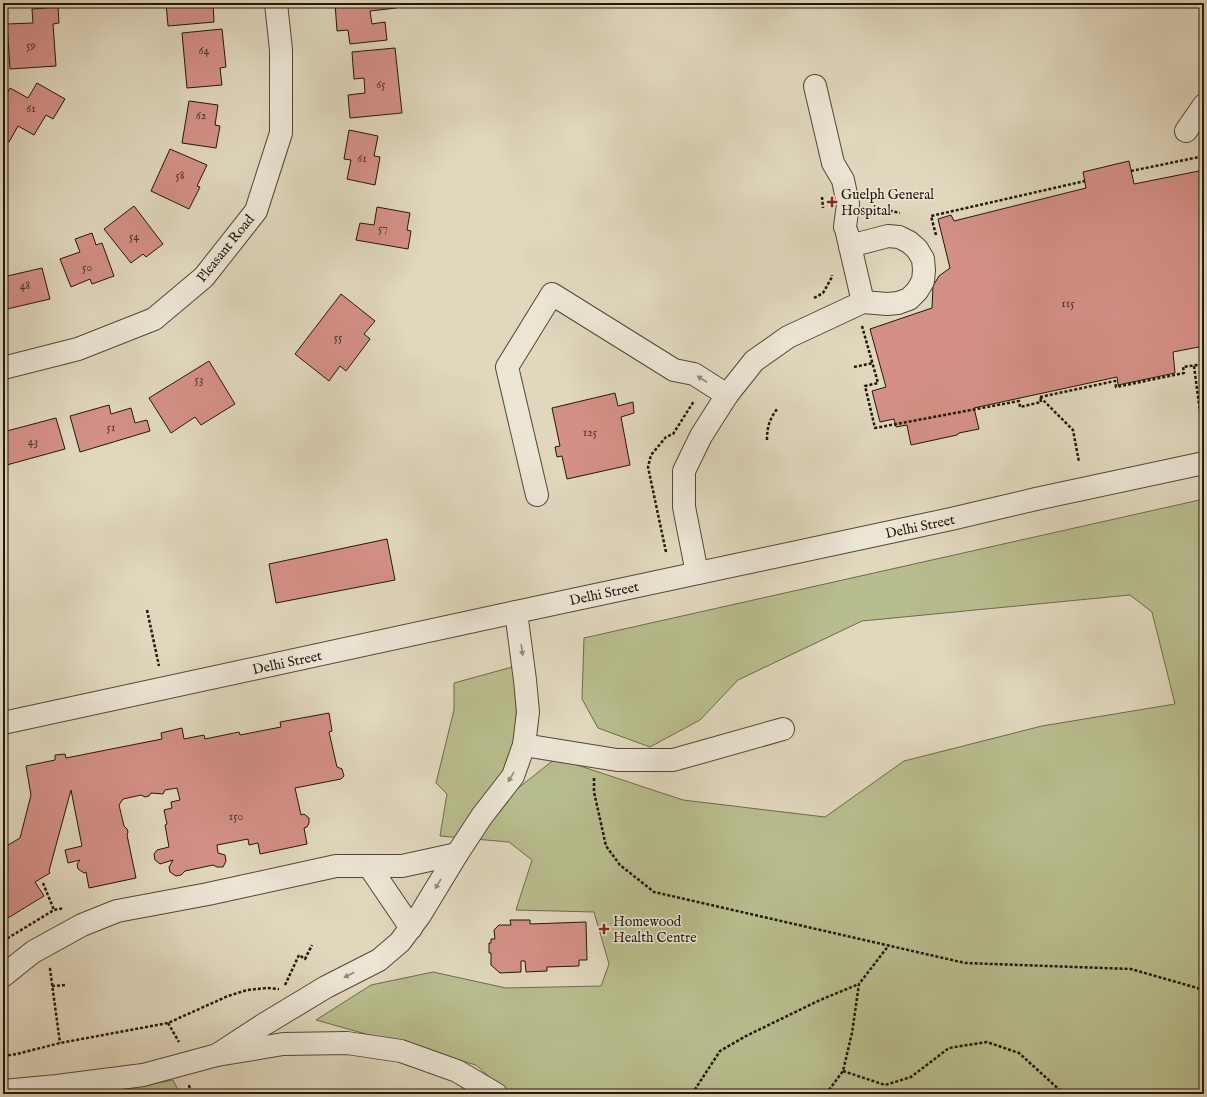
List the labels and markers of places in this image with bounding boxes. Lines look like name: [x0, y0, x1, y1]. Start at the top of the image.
place label: Guelph General Hospital: [841, 186, 934, 220]
marker: Guelph General Hospital: [826, 196, 838, 208]
place label: Homewood Health Centre: [613, 913, 697, 947]
marker: Homewood Health Centre: [598, 923, 610, 935]

